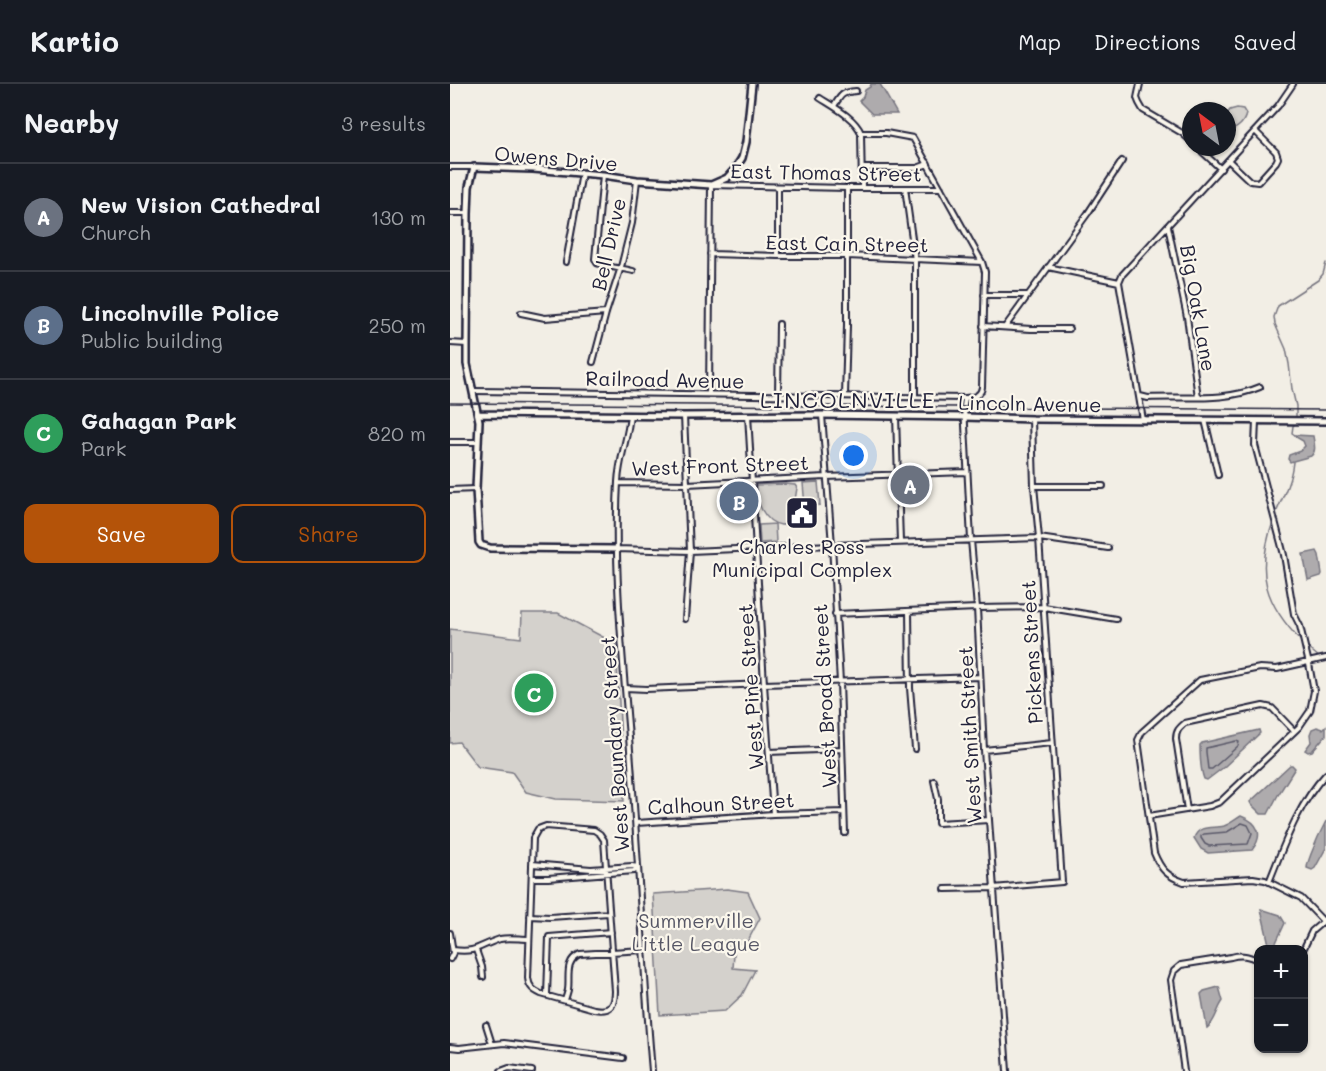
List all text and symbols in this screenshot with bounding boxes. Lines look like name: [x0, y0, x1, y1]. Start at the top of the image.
text: Kartio: [30, 23, 119, 59]
text: Map: [1018, 28, 1061, 55]
text: Directions: [1094, 28, 1201, 55]
text: Saved: [1234, 28, 1296, 55]
north arrow: [1182, 102, 1236, 156]
text: Nearby: [24, 106, 119, 140]
text: 3 results: [341, 110, 426, 136]
street label: Owens Drive: [493, 140, 619, 176]
street label: East Thomas Street: [730, 157, 922, 187]
text: New Vision Cathedral: [81, 190, 320, 219]
street label: Bell Drive: [585, 195, 631, 293]
text: A: [37, 204, 50, 230]
text: 130 m: [371, 204, 426, 230]
text: Church: [81, 219, 151, 245]
street label: East Cain Street: [765, 229, 929, 257]
street label: Big Oak Lane: [1175, 243, 1223, 373]
text: Lincolnville Police: [81, 298, 279, 327]
text: B: [37, 312, 50, 338]
text: 250 m: [369, 312, 426, 338]
text: Public building: [81, 327, 223, 353]
street label: Railroad Avenue: [585, 365, 745, 393]
district label: LINCOLNVILLE: [760, 385, 936, 414]
street label: Lincoln Avenue: [958, 389, 1102, 417]
text: Gahagan Park: [81, 406, 237, 435]
text: C: [36, 420, 51, 446]
text: 820 m: [368, 420, 426, 446]
text: Park: [81, 435, 126, 461]
your location: [839, 441, 868, 470]
street label: West Front Street: [631, 449, 809, 481]
pin: A: [890, 462, 930, 508]
pin: B: [720, 478, 758, 524]
public building icon: Charles Ross Municipal Complex: [784, 495, 820, 531]
button: Save: [24, 504, 219, 563]
button: Share: [231, 504, 426, 563]
place label: Charles Ross Municipal Complex: [712, 533, 892, 582]
street label: Pickens Street: [1014, 579, 1048, 725]
street label: West Pine Street: [731, 603, 769, 771]
street label: West Broad Street: [806, 603, 842, 789]
street label: West Boundary Street: [593, 635, 635, 853]
street label: West Smith Street: [951, 645, 987, 825]
pin: C: [514, 670, 554, 716]
street label: Calhoun Street: [647, 786, 795, 820]
park label: Summerville Little League: [632, 907, 760, 956]
map controls: [1254, 945, 1308, 1053]
button: +: [1254, 945, 1308, 999]
button: −: [1254, 999, 1308, 1053]

